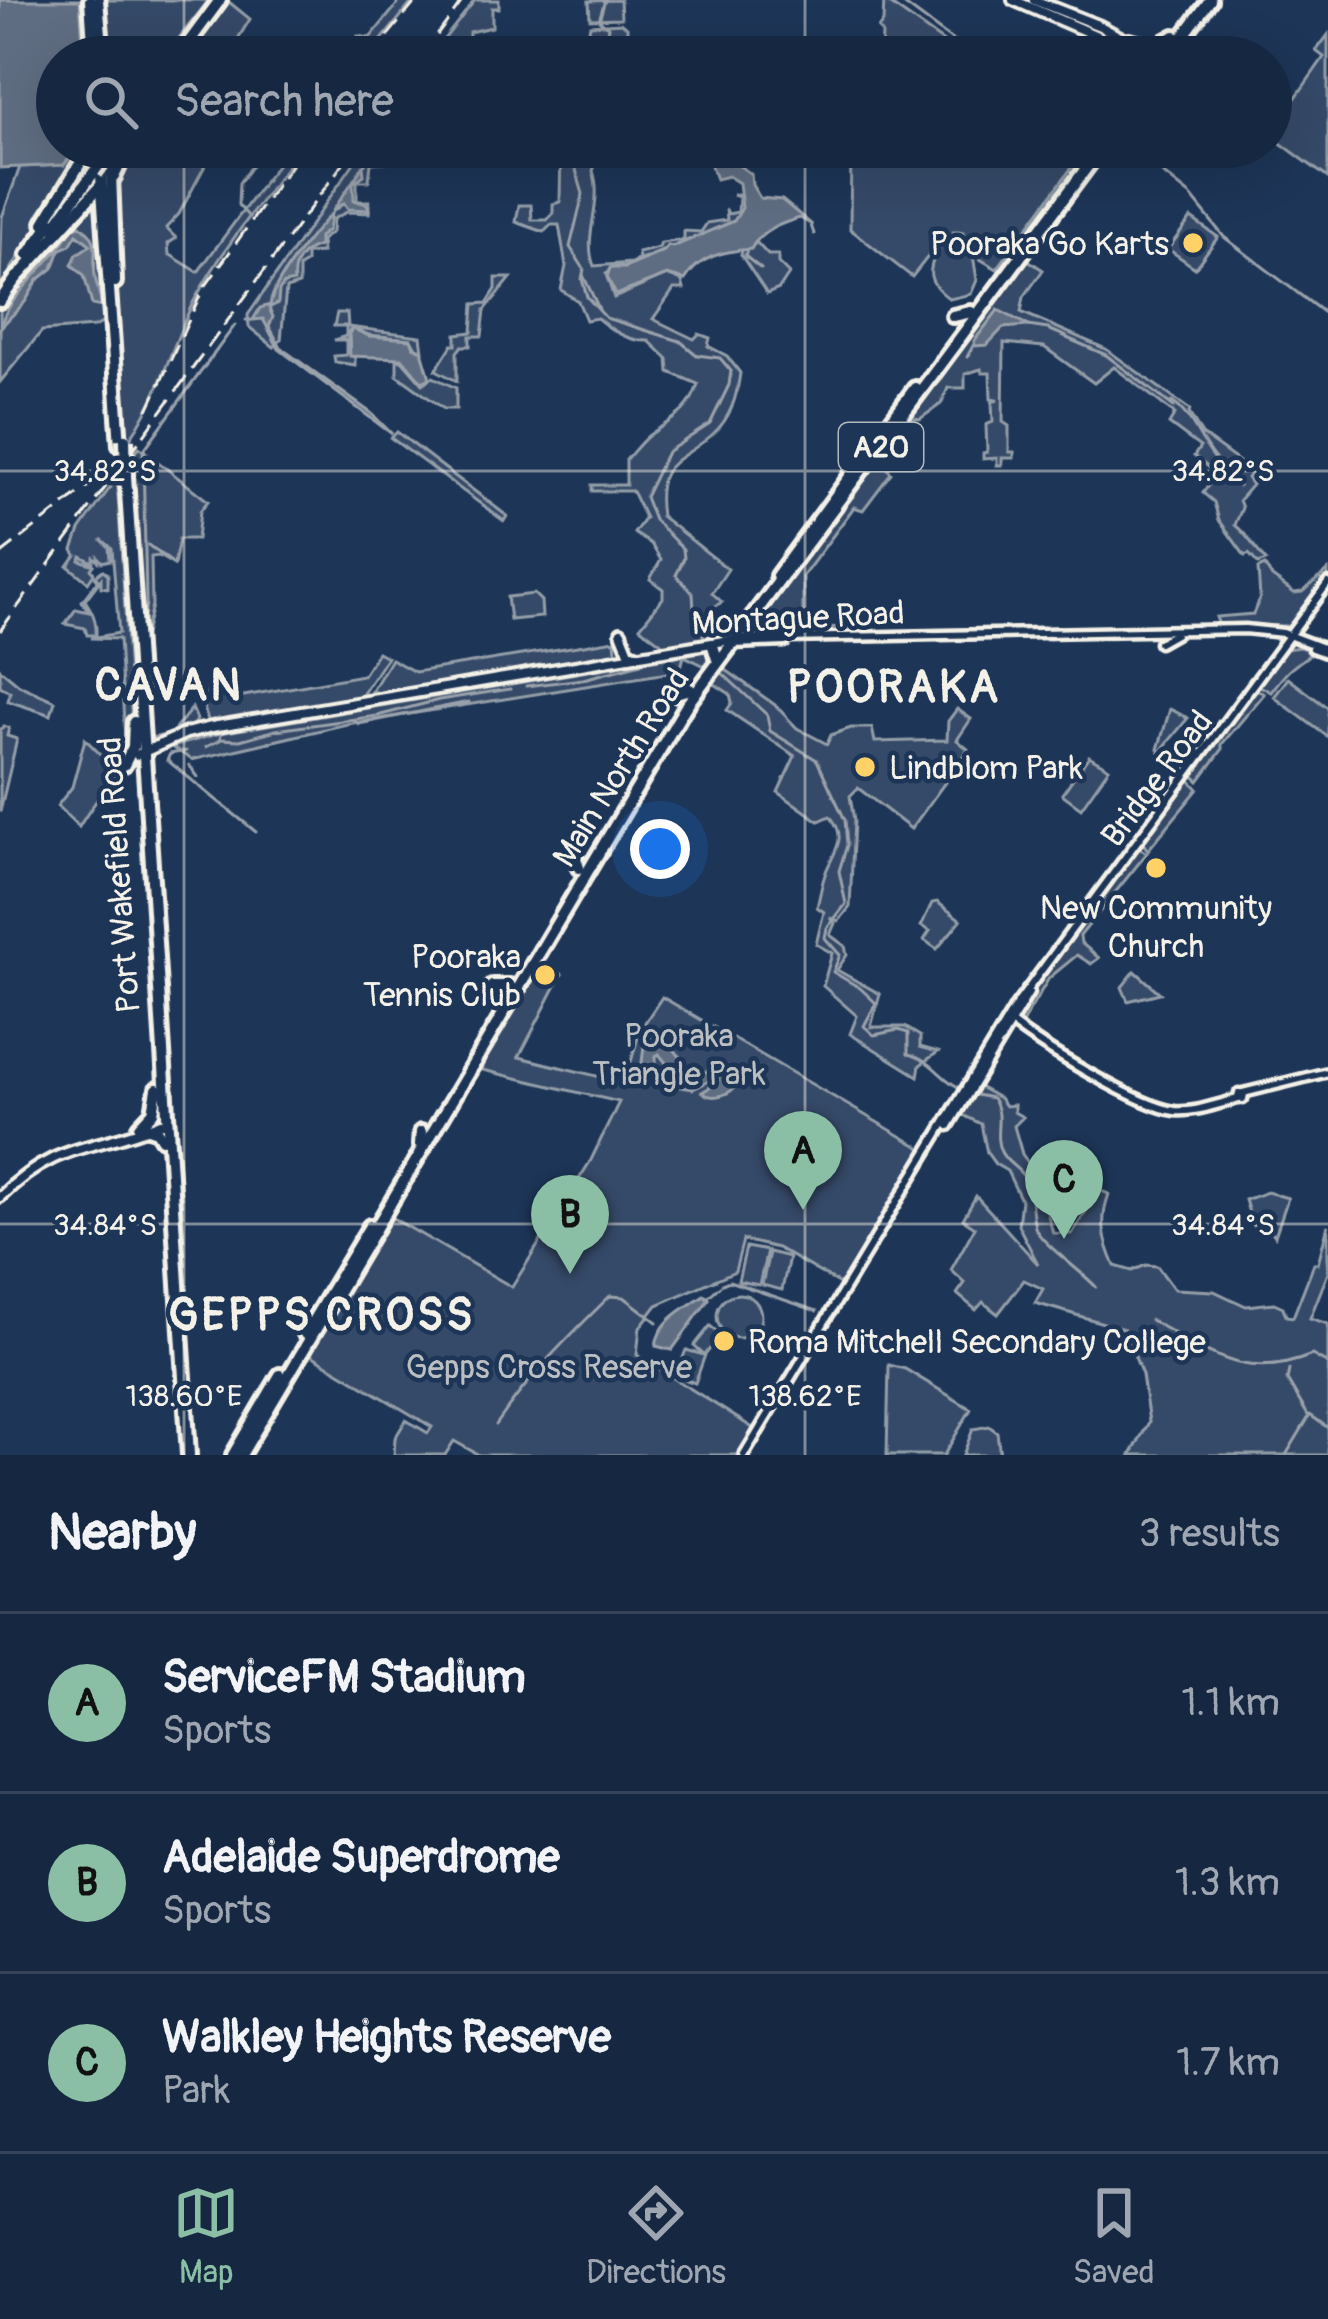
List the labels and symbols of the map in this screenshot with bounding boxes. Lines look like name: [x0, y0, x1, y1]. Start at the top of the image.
place label: Pooraka Go Karts: [930, 224, 1169, 265]
marker: Pooraka Go Karts: [1180, 230, 1206, 256]
road number: A20: [839, 423, 923, 471]
text: 34.82°S: [53, 453, 157, 490]
text: 34.82°S: [1171, 453, 1275, 490]
street label: Montague Road: [691, 592, 906, 645]
district label: CAVAN: [94, 658, 244, 714]
district label: POORAKA: [787, 660, 1001, 716]
street label: Main North Road: [544, 661, 699, 875]
street label: Bridge Road: [1092, 702, 1222, 855]
street label: Port Wakefield Road: [89, 735, 150, 1014]
place label: Lindblom Park: [889, 748, 1083, 789]
marker: Lindblom Park: [852, 754, 878, 780]
your location: [630, 819, 690, 879]
marker: New Community Church: [1143, 855, 1169, 881]
place label: New Community Church: [1040, 888, 1272, 967]
place label: Pooraka Tennis Club: [363, 937, 521, 1016]
marker: Pooraka Tennis Club: [532, 962, 558, 988]
park label: Pooraka Triangle Park: [592, 1016, 766, 1095]
pin: A: [764, 1111, 842, 1210]
pin: C: [1025, 1140, 1103, 1239]
pin: B: [531, 1175, 609, 1274]
text: 34.84°S: [53, 1207, 157, 1244]
text: 34.84°S: [1171, 1207, 1275, 1244]
district label: GEPPS CROSS: [169, 1288, 475, 1344]
place label: Roma Mitchell Secondary College: [748, 1322, 1206, 1363]
marker: Roma Mitchell Secondary College: [711, 1328, 737, 1354]
park label: Gepps Cross Reserve: [406, 1347, 692, 1388]
text: 138.60°E: [126, 1378, 242, 1415]
text: 138.62°E: [748, 1378, 862, 1415]

